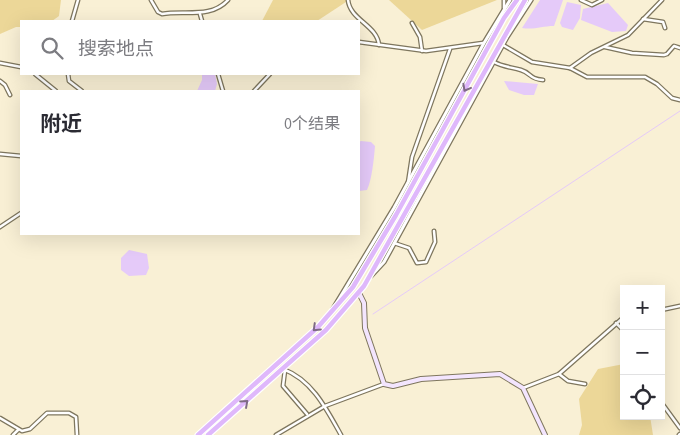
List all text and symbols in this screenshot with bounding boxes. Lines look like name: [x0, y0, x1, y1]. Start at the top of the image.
search box: [20, 20, 360, 75]
icon: search: [38, 34, 66, 62]
text: 搜索地点: [78, 36, 154, 63]
one-way arrow: [462, 82, 472, 91]
text: 附近: [40, 109, 82, 139]
text: 0个结果: [284, 113, 340, 135]
map controls: [620, 285, 665, 420]
button: +: [620, 285, 665, 330]
one-way arrow: [313, 323, 322, 332]
button: −: [620, 330, 665, 375]
button: locate: [620, 375, 665, 420]
one-way arrow: [239, 399, 248, 408]

